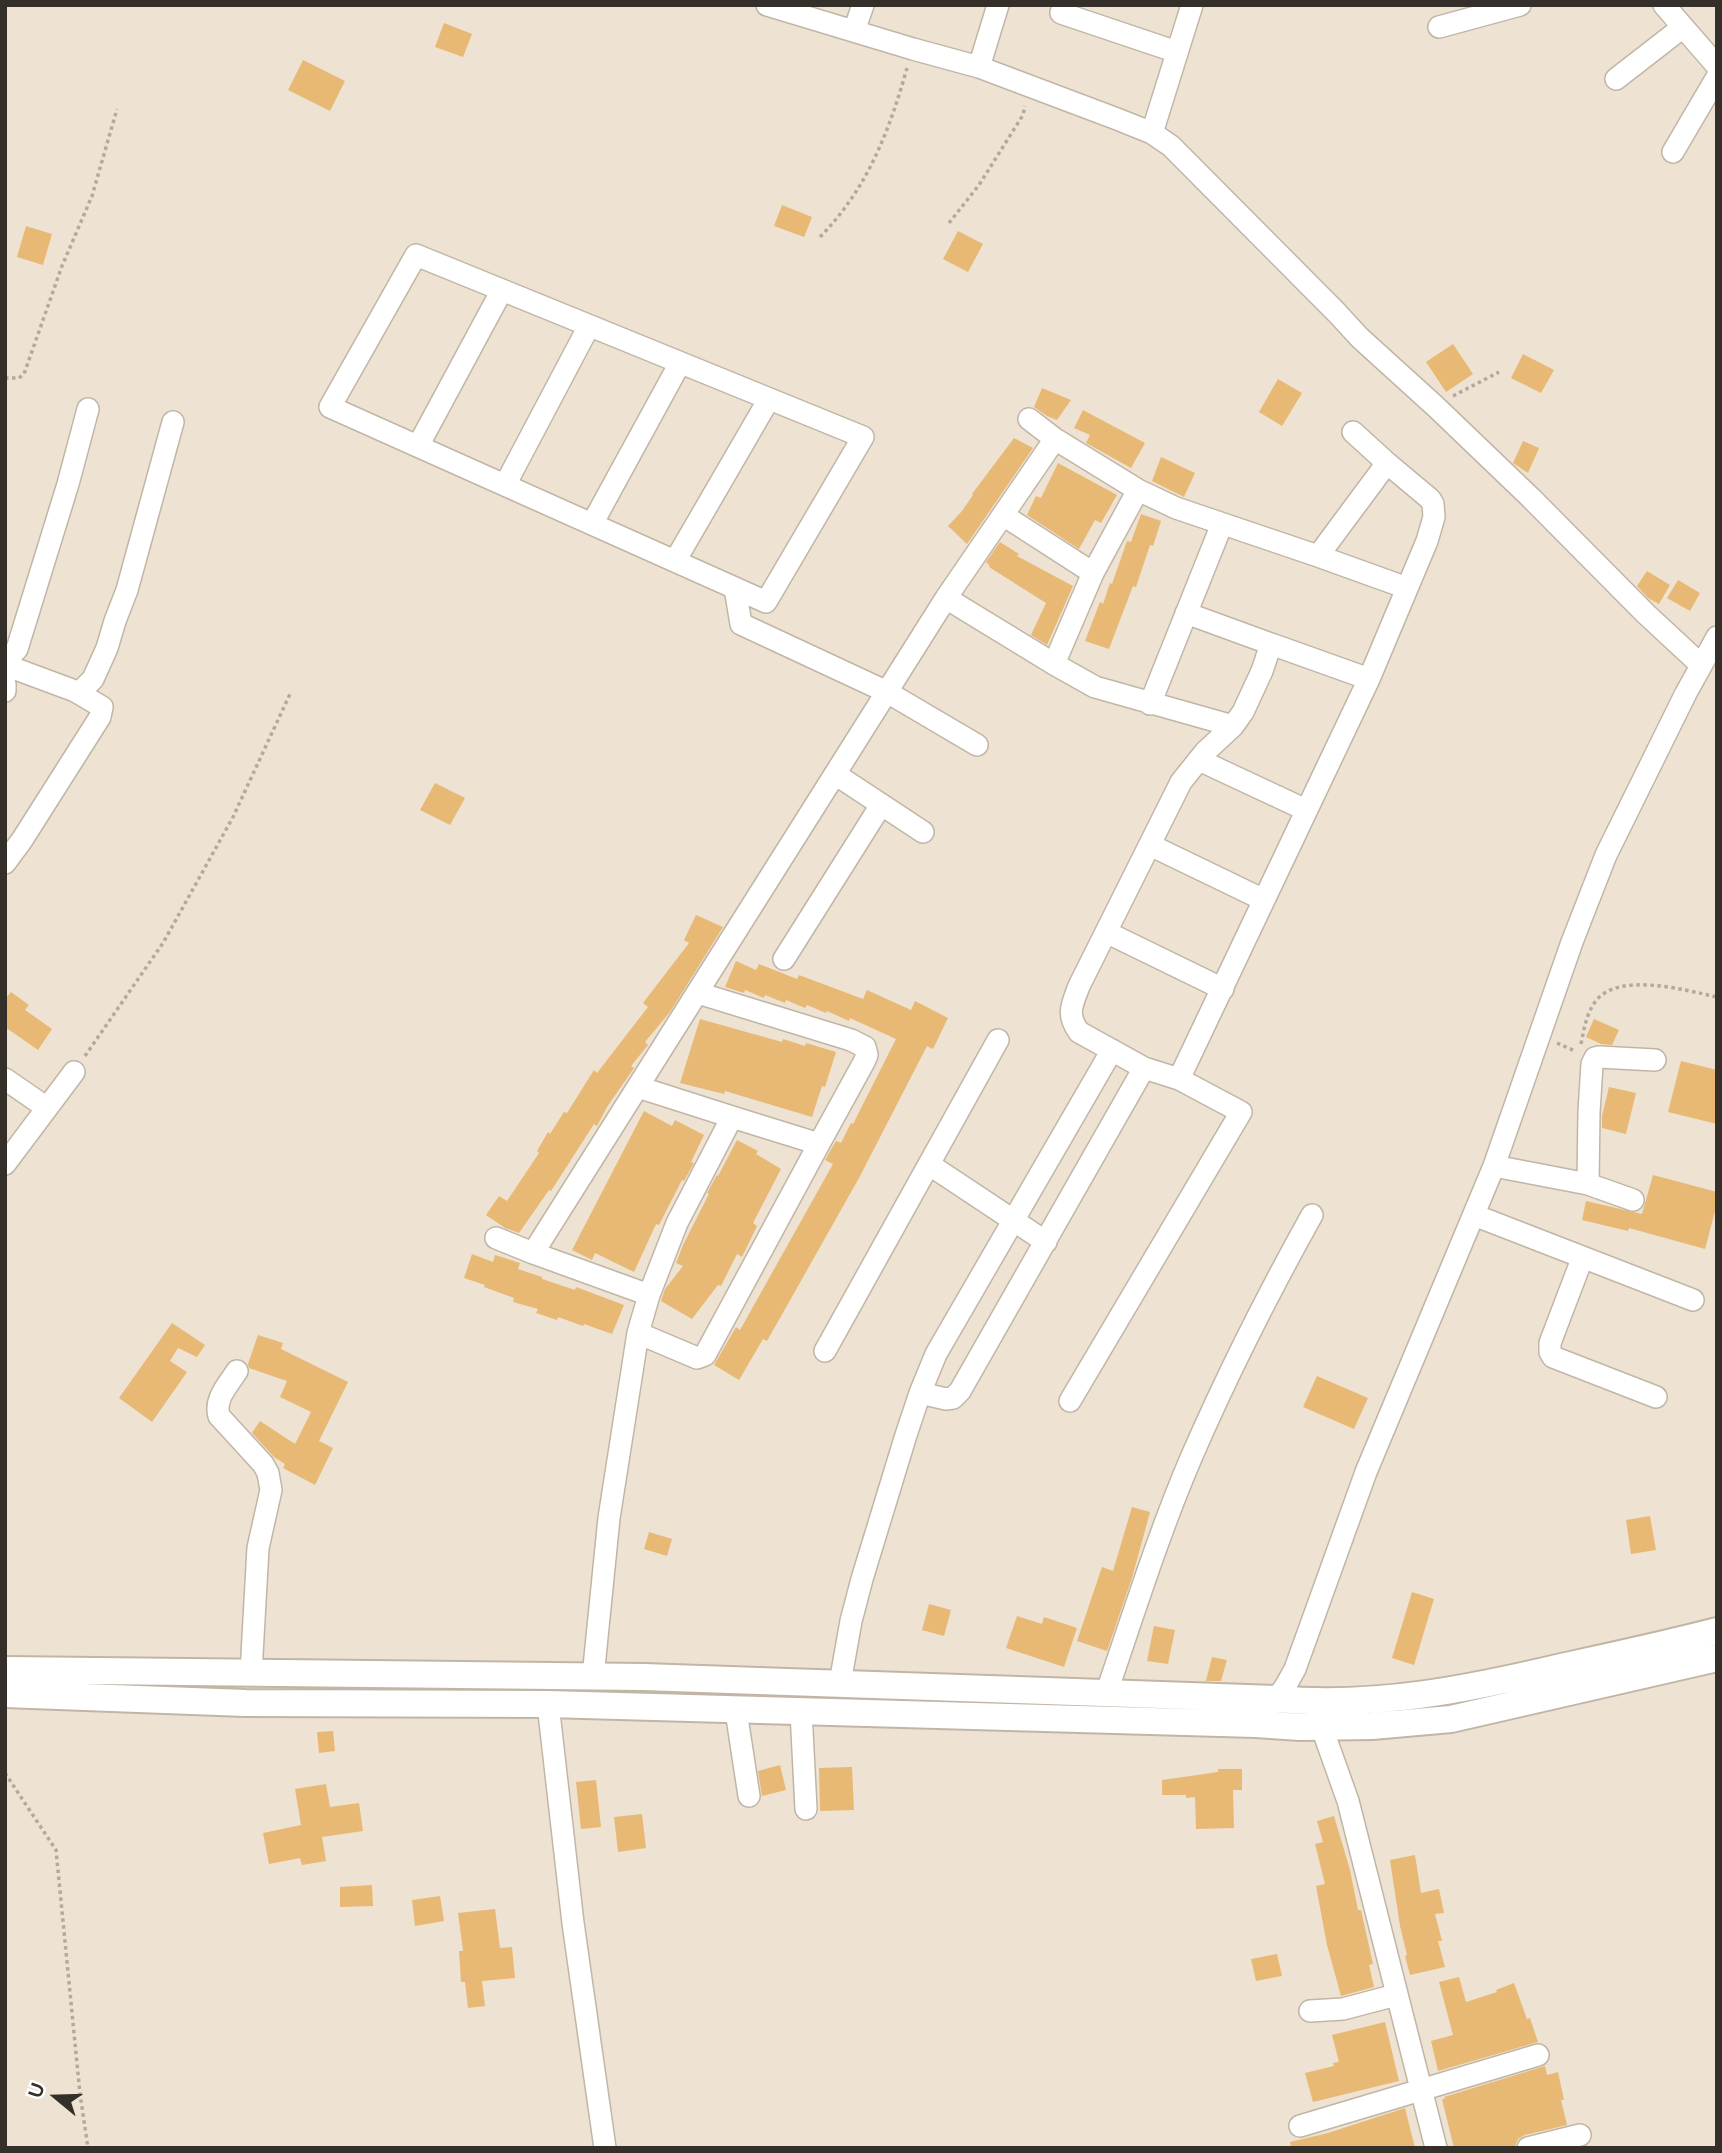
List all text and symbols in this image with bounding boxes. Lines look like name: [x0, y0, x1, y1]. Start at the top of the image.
north arrow: [21, 2062, 91, 2132]
text: U: [23, 2080, 49, 2100]

